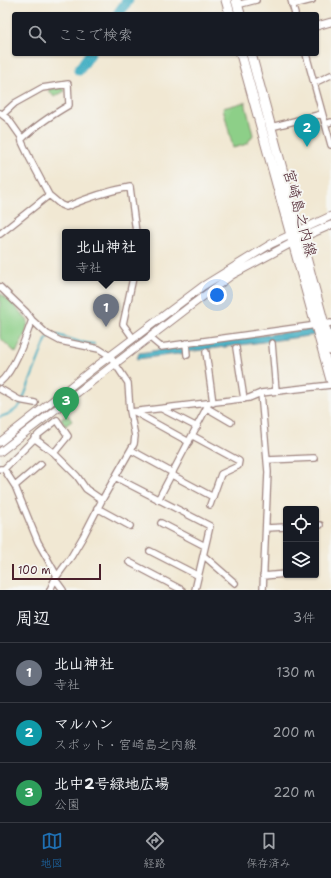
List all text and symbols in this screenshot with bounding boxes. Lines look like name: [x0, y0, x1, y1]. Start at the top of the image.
search box: [12, 12, 319, 56]
icon: search: [26, 23, 48, 45]
text: ここで検索: [58, 25, 133, 45]
pin: 2: [294, 114, 320, 147]
street label: 宮崎島之内線: [279, 167, 321, 259]
popup: [62, 229, 150, 281]
text: 北山神社: [76, 237, 136, 257]
text: 寺社: [76, 259, 102, 276]
your location: [207, 285, 227, 305]
pin: 1: [93, 294, 119, 327]
pin: 3: [53, 387, 79, 420]
map controls: [283, 506, 319, 578]
button: locate: [283, 506, 319, 542]
button: layers: [283, 542, 319, 578]
scale bar: [12, 562, 101, 581]
text: 100 m: [18, 563, 51, 578]
text: 周辺: [16, 607, 50, 629]
text: 3件: [293, 609, 315, 626]
text: 北山神社: [54, 654, 114, 674]
text: 1: [26, 664, 32, 681]
text: 130 m: [277, 664, 315, 681]
text: 寺社: [54, 676, 80, 693]
text: マルハン: [54, 714, 113, 734]
text: 2: [24, 724, 34, 741]
text: 200 m: [273, 724, 315, 741]
text: スポット · 宮崎島之内線: [54, 736, 197, 753]
text: 北中2号緑地広場: [54, 774, 170, 794]
text: 3: [24, 784, 34, 801]
text: 220 m: [273, 784, 315, 801]
text: 公園: [54, 796, 80, 813]
tab: 地図: [41, 830, 63, 871]
tab: 経路: [144, 830, 166, 871]
tab: 保存済み: [247, 830, 291, 871]

